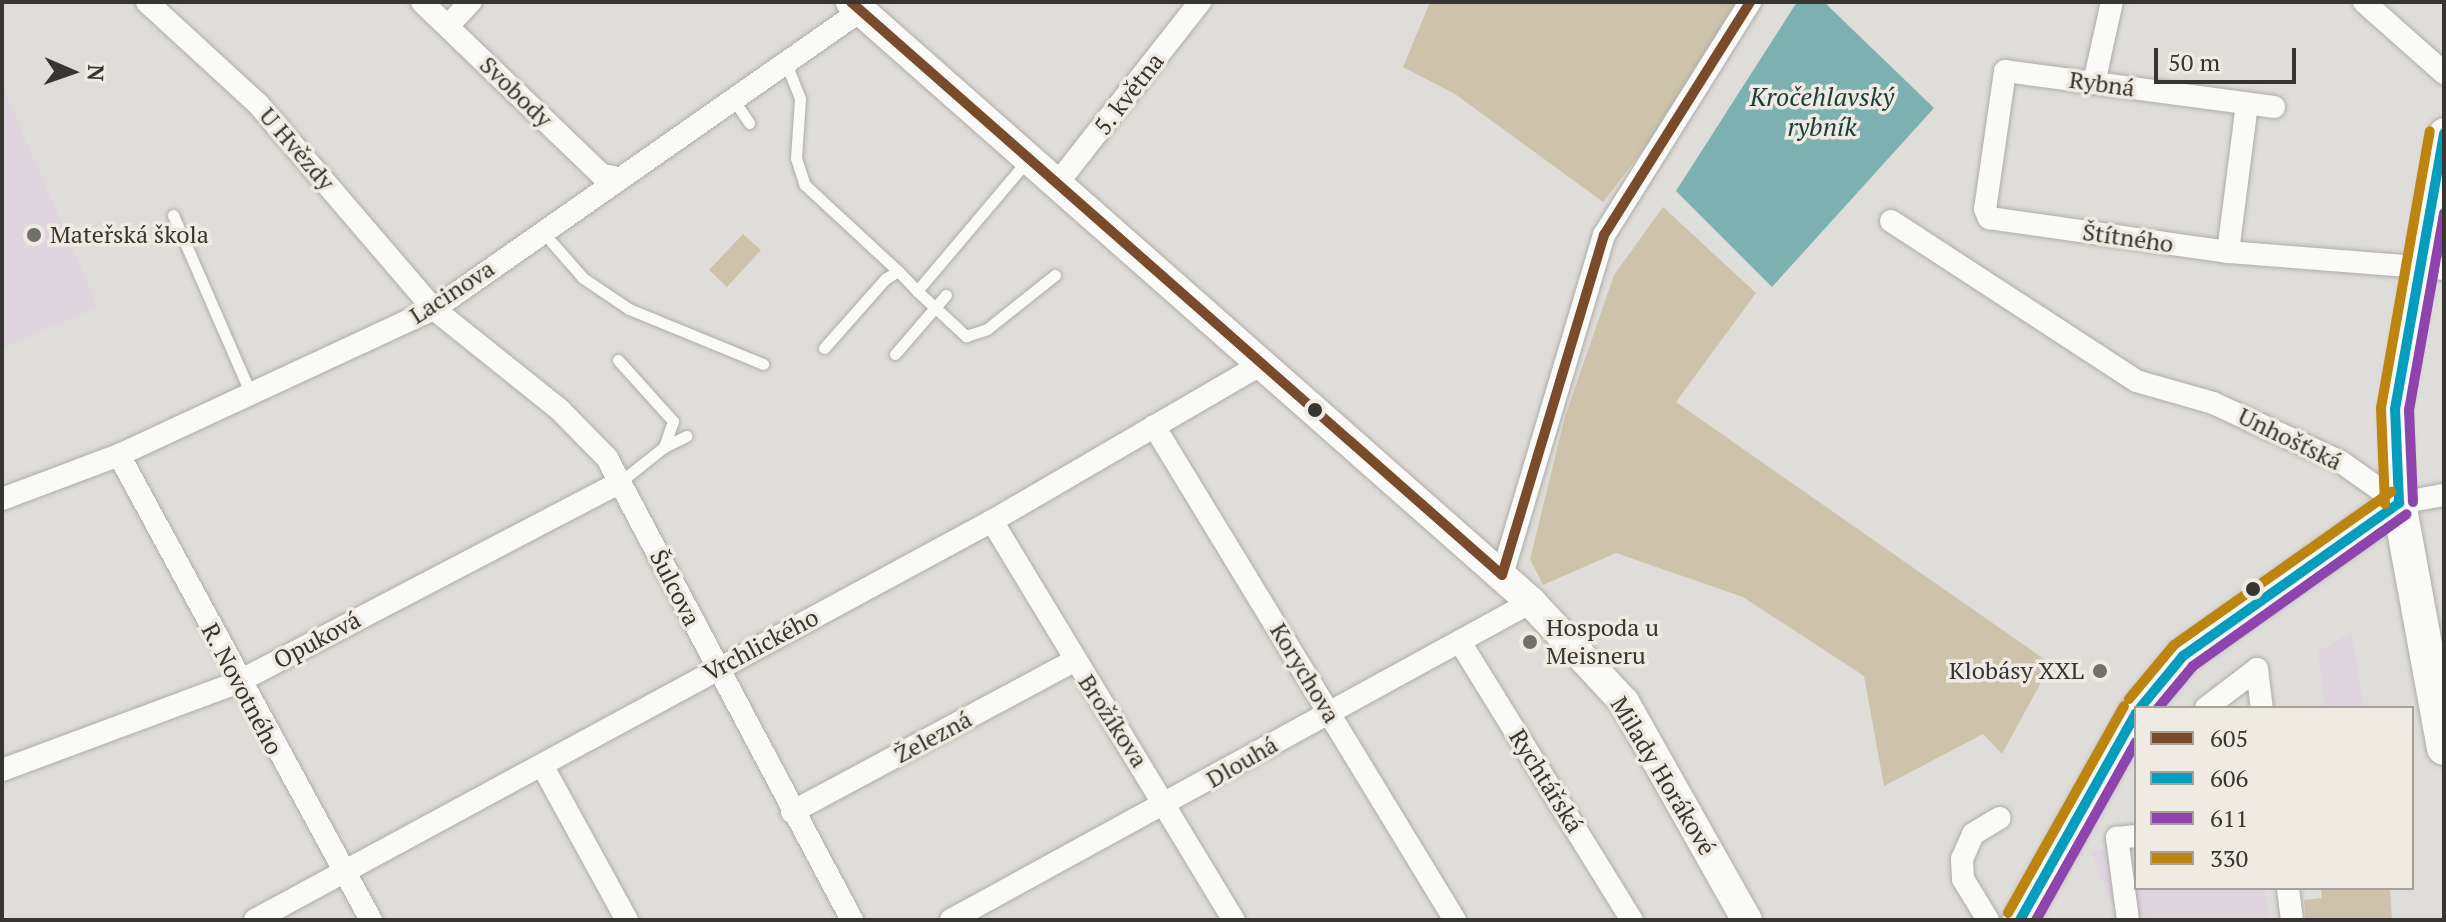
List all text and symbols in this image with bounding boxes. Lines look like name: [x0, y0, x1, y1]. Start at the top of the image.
north arrow: [32, 32, 112, 112]
scale bar: [2158, 32, 2300, 82]
text: 50 m: [2168, 46, 2220, 78]
street label: 5. května: [1088, 47, 1170, 141]
street label: Svobody: [474, 50, 558, 134]
text: N: [82, 64, 111, 82]
street label: Rybná: [2067, 65, 2137, 103]
water label: Kročehlavský rybník: [1750, 81, 1894, 142]
street label: U Hvězdy: [253, 102, 341, 196]
street label: Štítného: [2081, 217, 2175, 259]
place label: Mateřská škola: [50, 221, 209, 249]
marker: Mateřská škola: [25, 226, 43, 244]
street label: Lacinova: [404, 254, 500, 330]
unlabelled marker: [1307, 402, 1323, 418]
street label: Unhošťská: [2233, 402, 2347, 476]
street label: Šulcova: [644, 545, 706, 631]
unlabelled marker: [2245, 581, 2261, 597]
street label: Vrchlického: [699, 603, 823, 687]
street label: Opuková: [269, 605, 365, 675]
place label: Hospoda u Meisneru: [1546, 614, 1659, 670]
street label: R. Novotného: [195, 618, 289, 760]
street label: Korychova: [1264, 618, 1346, 728]
marker: Hospoda u Meisneru: [1521, 633, 1539, 651]
place label: Klobásy XXL: [1949, 657, 2084, 685]
marker: Klobásy XXL: [2091, 662, 2109, 680]
street label: Brožíkova: [1072, 669, 1154, 773]
street label: Milady Horákové: [1604, 692, 1722, 860]
street label: Železná: [889, 705, 977, 769]
legend: [2134, 706, 2414, 890]
text: 605: [2210, 722, 2248, 754]
street label: Rychtářská: [1503, 724, 1589, 838]
street label: Dlouhá: [1201, 730, 1283, 794]
text: 606: [2210, 762, 2248, 794]
text: 611: [2210, 802, 2248, 834]
text: 330: [2210, 842, 2248, 874]

